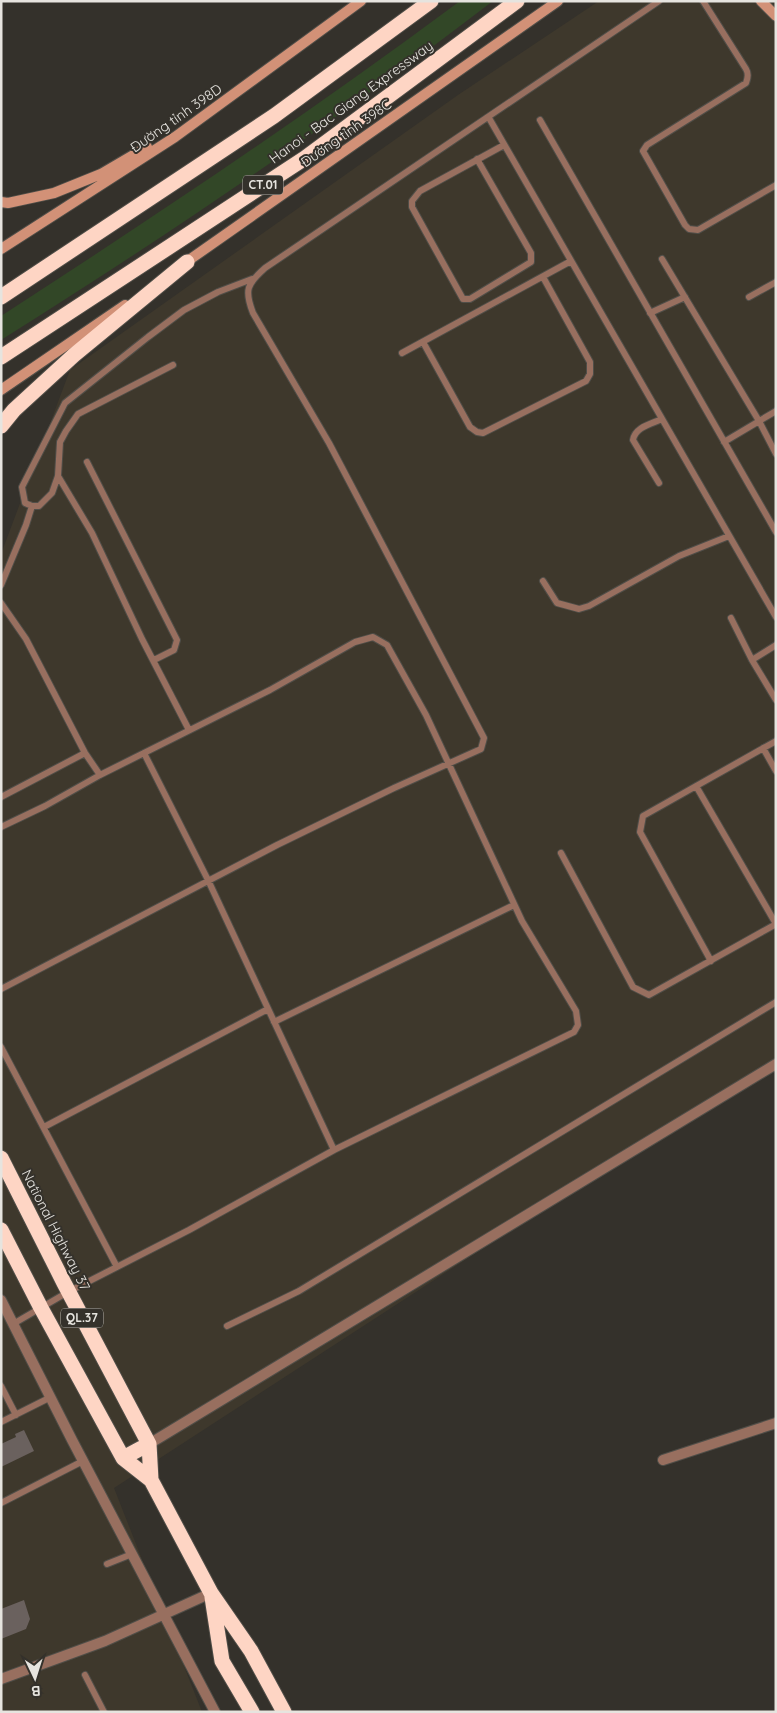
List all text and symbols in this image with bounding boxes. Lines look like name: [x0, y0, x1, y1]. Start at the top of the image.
street label: Hanoi - Bac Giang Expressway: [266, 36, 436, 168]
street label: Đường tỉnh 398D: [127, 80, 225, 156]
street label: Đường tỉnh 398C: [297, 95, 395, 171]
road number: CT.01: [243, 176, 283, 194]
street label: National Highway 37: [18, 1166, 94, 1294]
road number: QL.37: [61, 1309, 103, 1328]
north arrow: [10, 1653, 60, 1703]
text: B: [31, 1682, 41, 1700]

